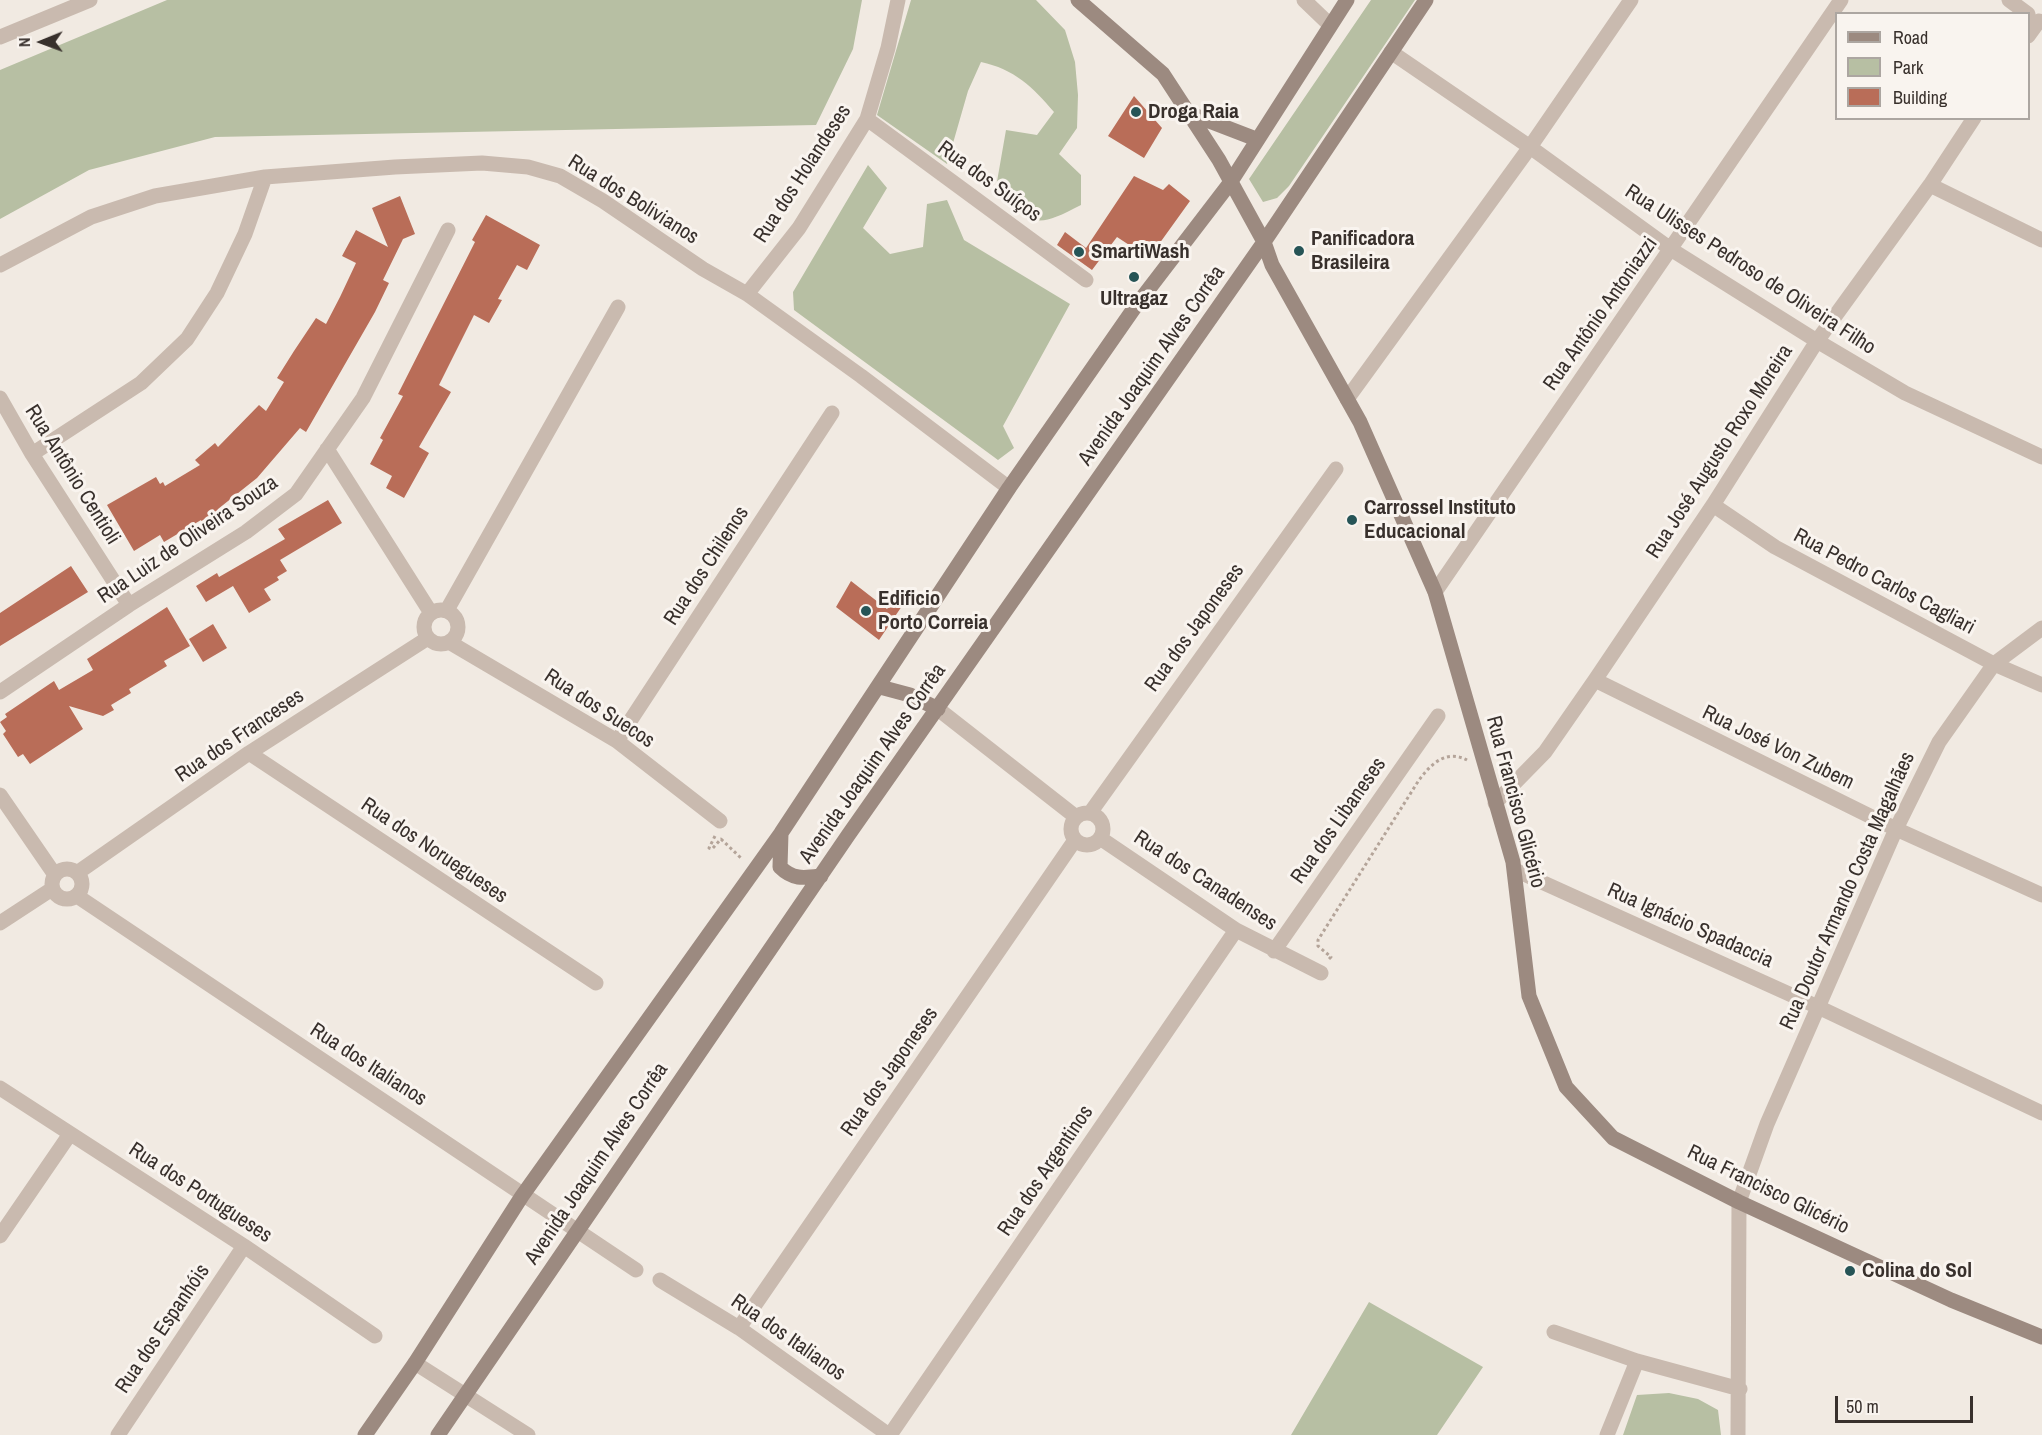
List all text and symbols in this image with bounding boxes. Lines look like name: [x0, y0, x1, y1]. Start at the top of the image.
north arrow: [12, 12, 72, 72]
legend: [1835, 12, 2030, 120]
text: Road: [1893, 25, 1928, 50]
text: N: [13, 37, 35, 47]
text: Park: [1893, 55, 1923, 80]
text: Building: [1893, 85, 1947, 110]
place label: Droga Raia: [1148, 99, 1239, 125]
street label: Rua dos Holandeses: [749, 100, 857, 248]
marker: Droga Raia: [1129, 105, 1143, 119]
street label: Rua dos Suíços: [932, 136, 1046, 228]
street label: Rua dos Bolivianos: [563, 150, 703, 250]
street label: Rua Ulisses Pedroso de Oliveira Filho: [1620, 179, 1880, 361]
place label: Panificadora Brasileira: [1311, 226, 1414, 276]
street label: Rua Antônio Antoniazzi: [1539, 232, 1663, 396]
place label: SmartiWash: [1091, 239, 1190, 265]
marker: Panificadora Brasileira: [1292, 244, 1306, 258]
marker: SmartiWash: [1072, 245, 1086, 259]
street label: Avenida Joaquim Alves Corrêa: [1073, 261, 1231, 471]
marker: Ultragaz: [1127, 270, 1141, 284]
place label: Ultragaz: [1100, 286, 1168, 312]
street label: Rua José Augusto Roxo Moreira: [1641, 340, 1799, 564]
street label: Rua Antônio Centioli: [19, 401, 125, 549]
street label: Rua Luiz de Oliveira Souza: [93, 470, 283, 610]
place label: Carrossel Instituto Educacional: [1364, 495, 1516, 545]
street label: Rua dos Chilenos: [659, 502, 755, 630]
marker: Carrossel Instituto Educacional: [1345, 513, 1359, 527]
street label: Rua Pedro Carlos Cagliari: [1789, 523, 1979, 641]
street label: Rua dos Japoneses: [1140, 559, 1250, 697]
place label: Edificio Porto Correia: [878, 586, 988, 636]
marker: Edificio Porto Correia: [859, 604, 873, 618]
street label: Avenida Joaquim Alves Corrêa: [794, 659, 952, 869]
street label: Rua dos Suecos: [539, 664, 659, 754]
street label: Rua dos Franceses: [171, 684, 309, 788]
street label: Rua José Von Zubem: [1698, 700, 1858, 796]
street label: Rua Francisco Glicério: [1480, 713, 1550, 891]
street label: Rua Doutor Armando Costa Magalhães: [1775, 748, 1921, 1034]
street label: Rua dos Libaneses: [1286, 753, 1392, 889]
street label: Rua dos Noruegueses: [356, 793, 512, 909]
street label: Rua dos Canadenses: [1129, 825, 1281, 937]
street label: Rua Ignácio Spadaccia: [1603, 878, 1777, 974]
street label: Rua dos Japoneses: [836, 1002, 944, 1142]
street label: Rua dos Italianos: [305, 1018, 431, 1112]
street label: Avenida Joaquim Alves Corrêa: [520, 1058, 674, 1270]
street label: Rua dos Argentinos: [993, 1101, 1099, 1241]
street label: Rua dos Portugueses: [124, 1137, 276, 1249]
street label: Rua Francisco Glicério: [1683, 1140, 1853, 1240]
place label: Colina do Sol: [1862, 1258, 1972, 1284]
street label: Rua dos Espanhóis: [111, 1260, 215, 1398]
marker: Colina do Sol: [1843, 1264, 1857, 1278]
street label: Rua dos Italianos: [726, 1289, 850, 1387]
scale bar: [1838, 1384, 1976, 1422]
text: 50 m: [1846, 1394, 1879, 1419]

